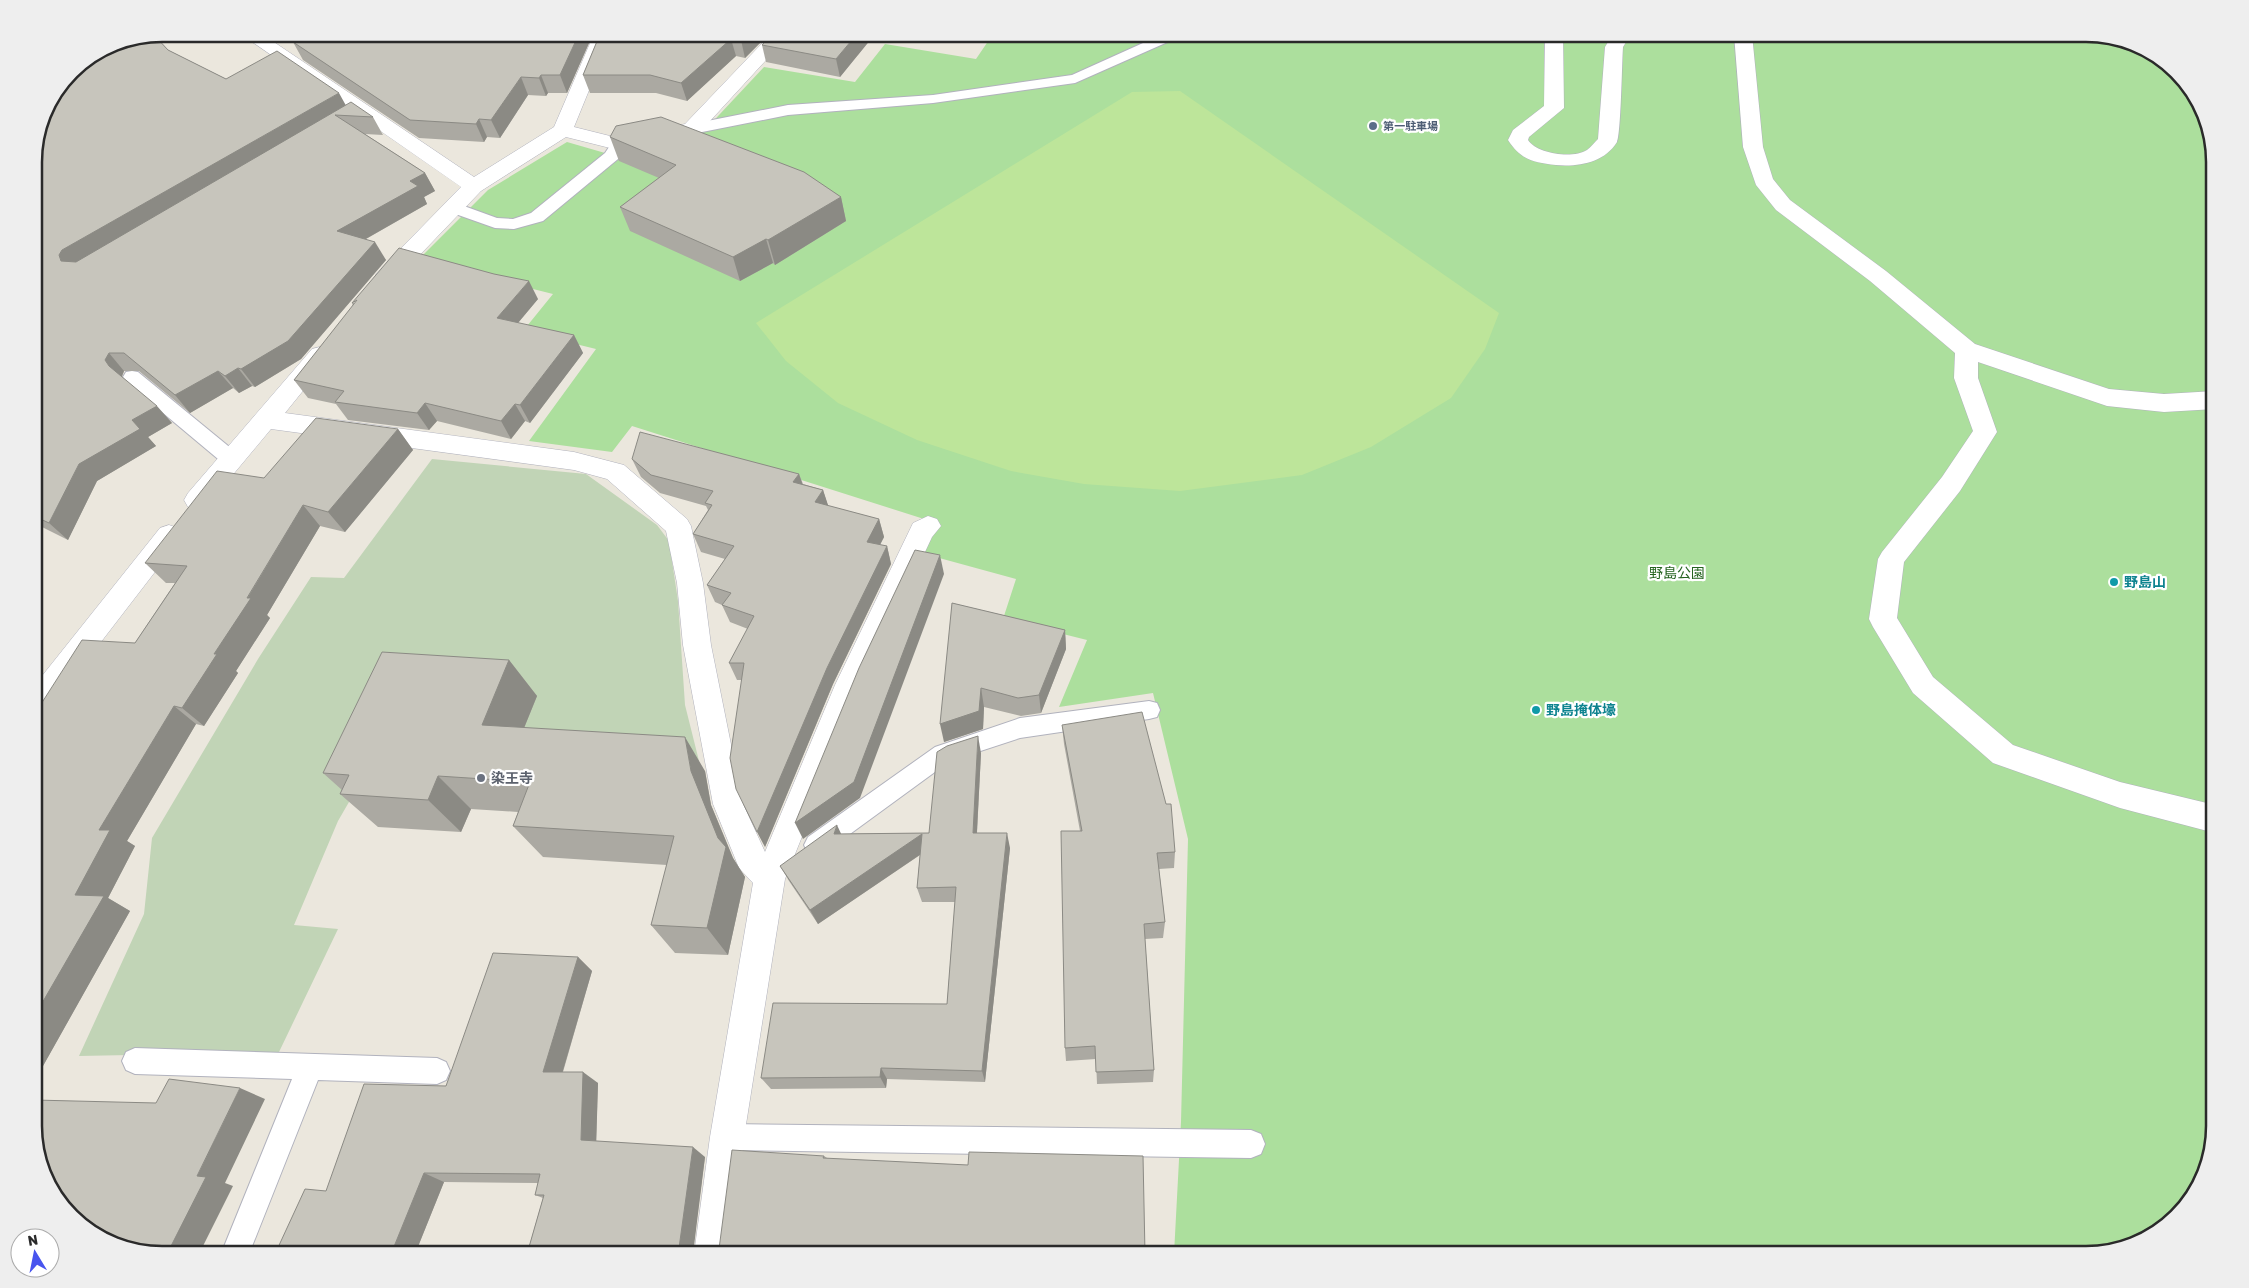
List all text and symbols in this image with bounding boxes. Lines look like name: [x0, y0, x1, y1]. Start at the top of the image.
marker: 第一駐車場: [1367, 120, 1379, 132]
place label: 第一駐車場: [1383, 120, 1438, 133]
park label: 野島公園: [1649, 565, 1705, 582]
place label: 野島山: [2124, 574, 2166, 591]
marker: 野島山: [2108, 576, 2120, 588]
place label: 野島掩体壕: [1546, 702, 1616, 719]
marker: 野島掩体壕: [1530, 704, 1542, 716]
place label: 染王寺: [491, 770, 533, 787]
marker: 染王寺: [475, 772, 487, 784]
north arrow: [10, 1228, 60, 1278]
text: N: [26, 1231, 39, 1250]

